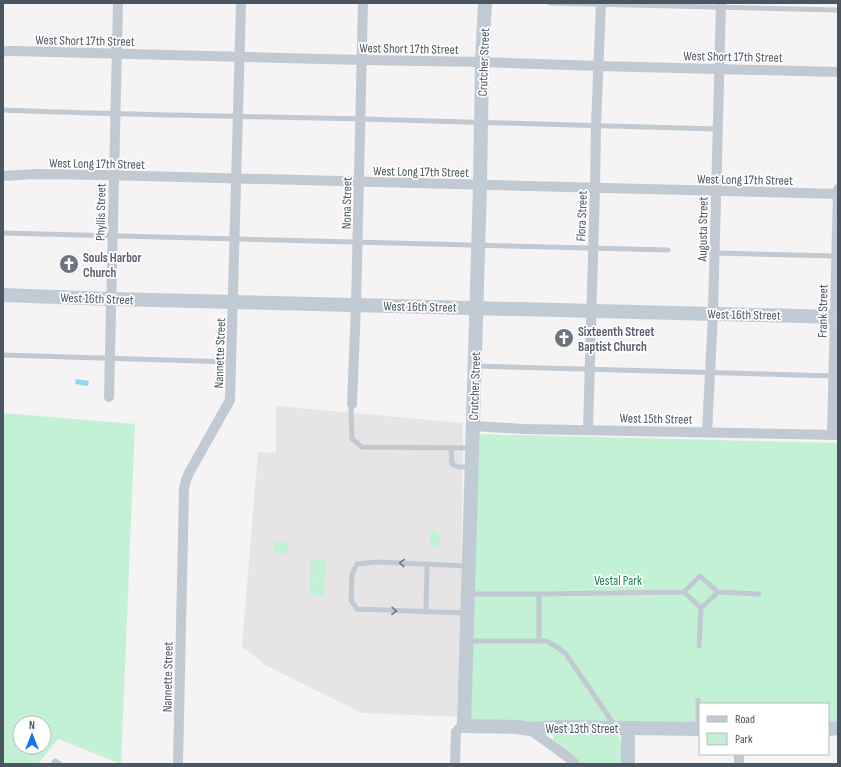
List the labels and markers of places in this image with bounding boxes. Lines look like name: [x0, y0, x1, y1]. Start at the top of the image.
place label: Souls Harbor Church: [83, 250, 141, 281]
church icon: Souls Harbor Church: [58, 253, 80, 275]
place label: Sixteenth Street Baptist Church: [578, 324, 655, 355]
church icon: Sixteenth Street Baptist Church: [553, 327, 575, 349]

